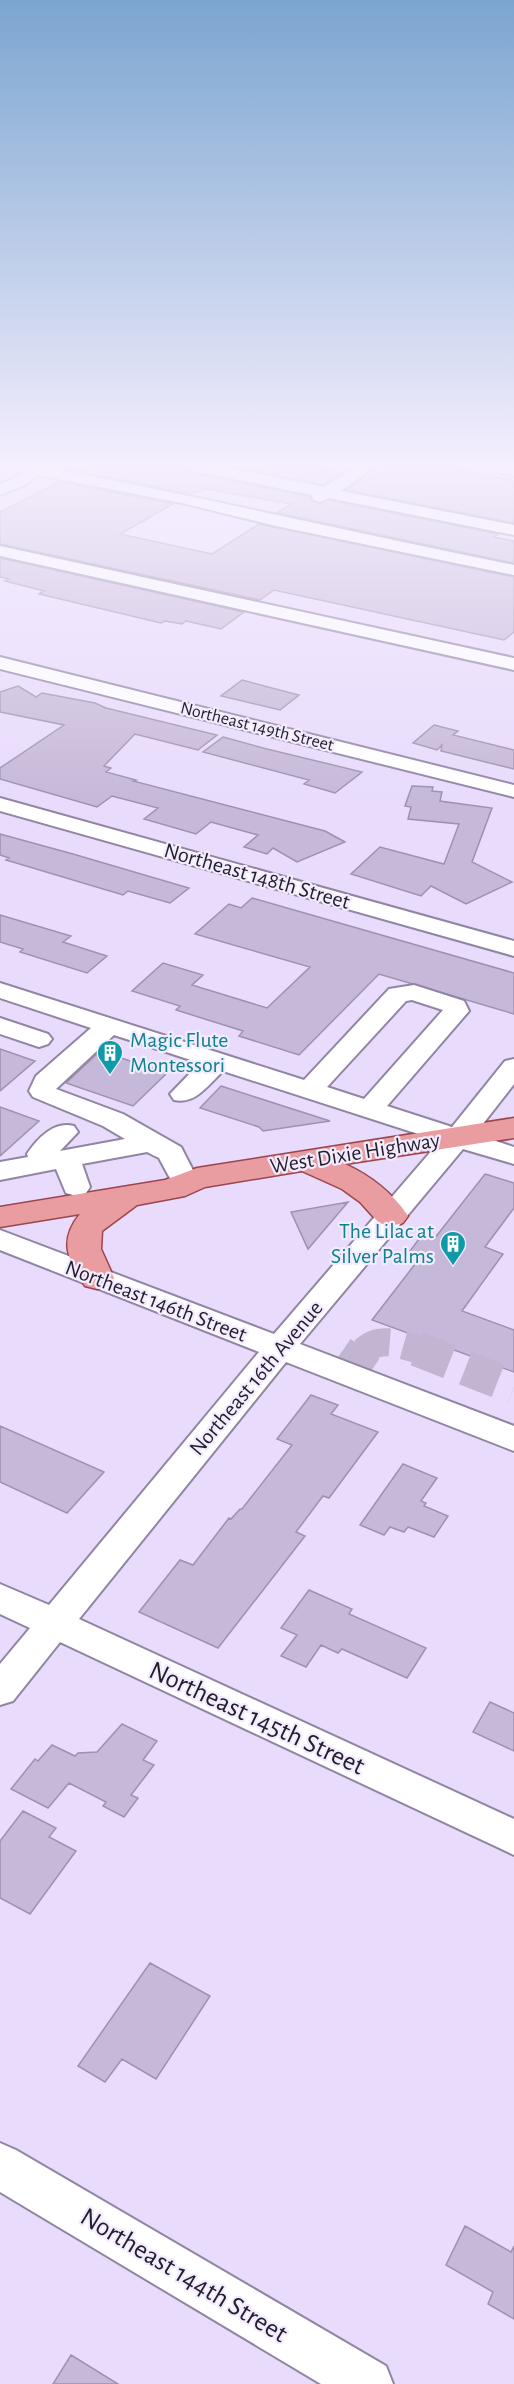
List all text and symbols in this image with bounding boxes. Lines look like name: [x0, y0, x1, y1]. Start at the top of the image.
street label: Northeast 149th Street: [179, 699, 336, 755]
street label: Northeast 148th Street: [162, 839, 352, 913]
place label: Magic Flute Montessori: [130, 1029, 228, 1076]
building icon: Magic Flute Montessori: [95, 1038, 125, 1076]
street label: West Dixie Highway: [269, 1129, 442, 1177]
place label: The Lilac at Silver Palms: [331, 1220, 434, 1267]
building icon: The Lilac at Silver Palms: [438, 1229, 468, 1267]
street label: Northeast 146th Street: [62, 1256, 250, 1346]
street label: Northeast 16th Avenue: [185, 1297, 327, 1459]
street label: Northeast 145th Street: [145, 1656, 369, 1780]
street label: Northeast 144th Street: [76, 2203, 293, 2348]

